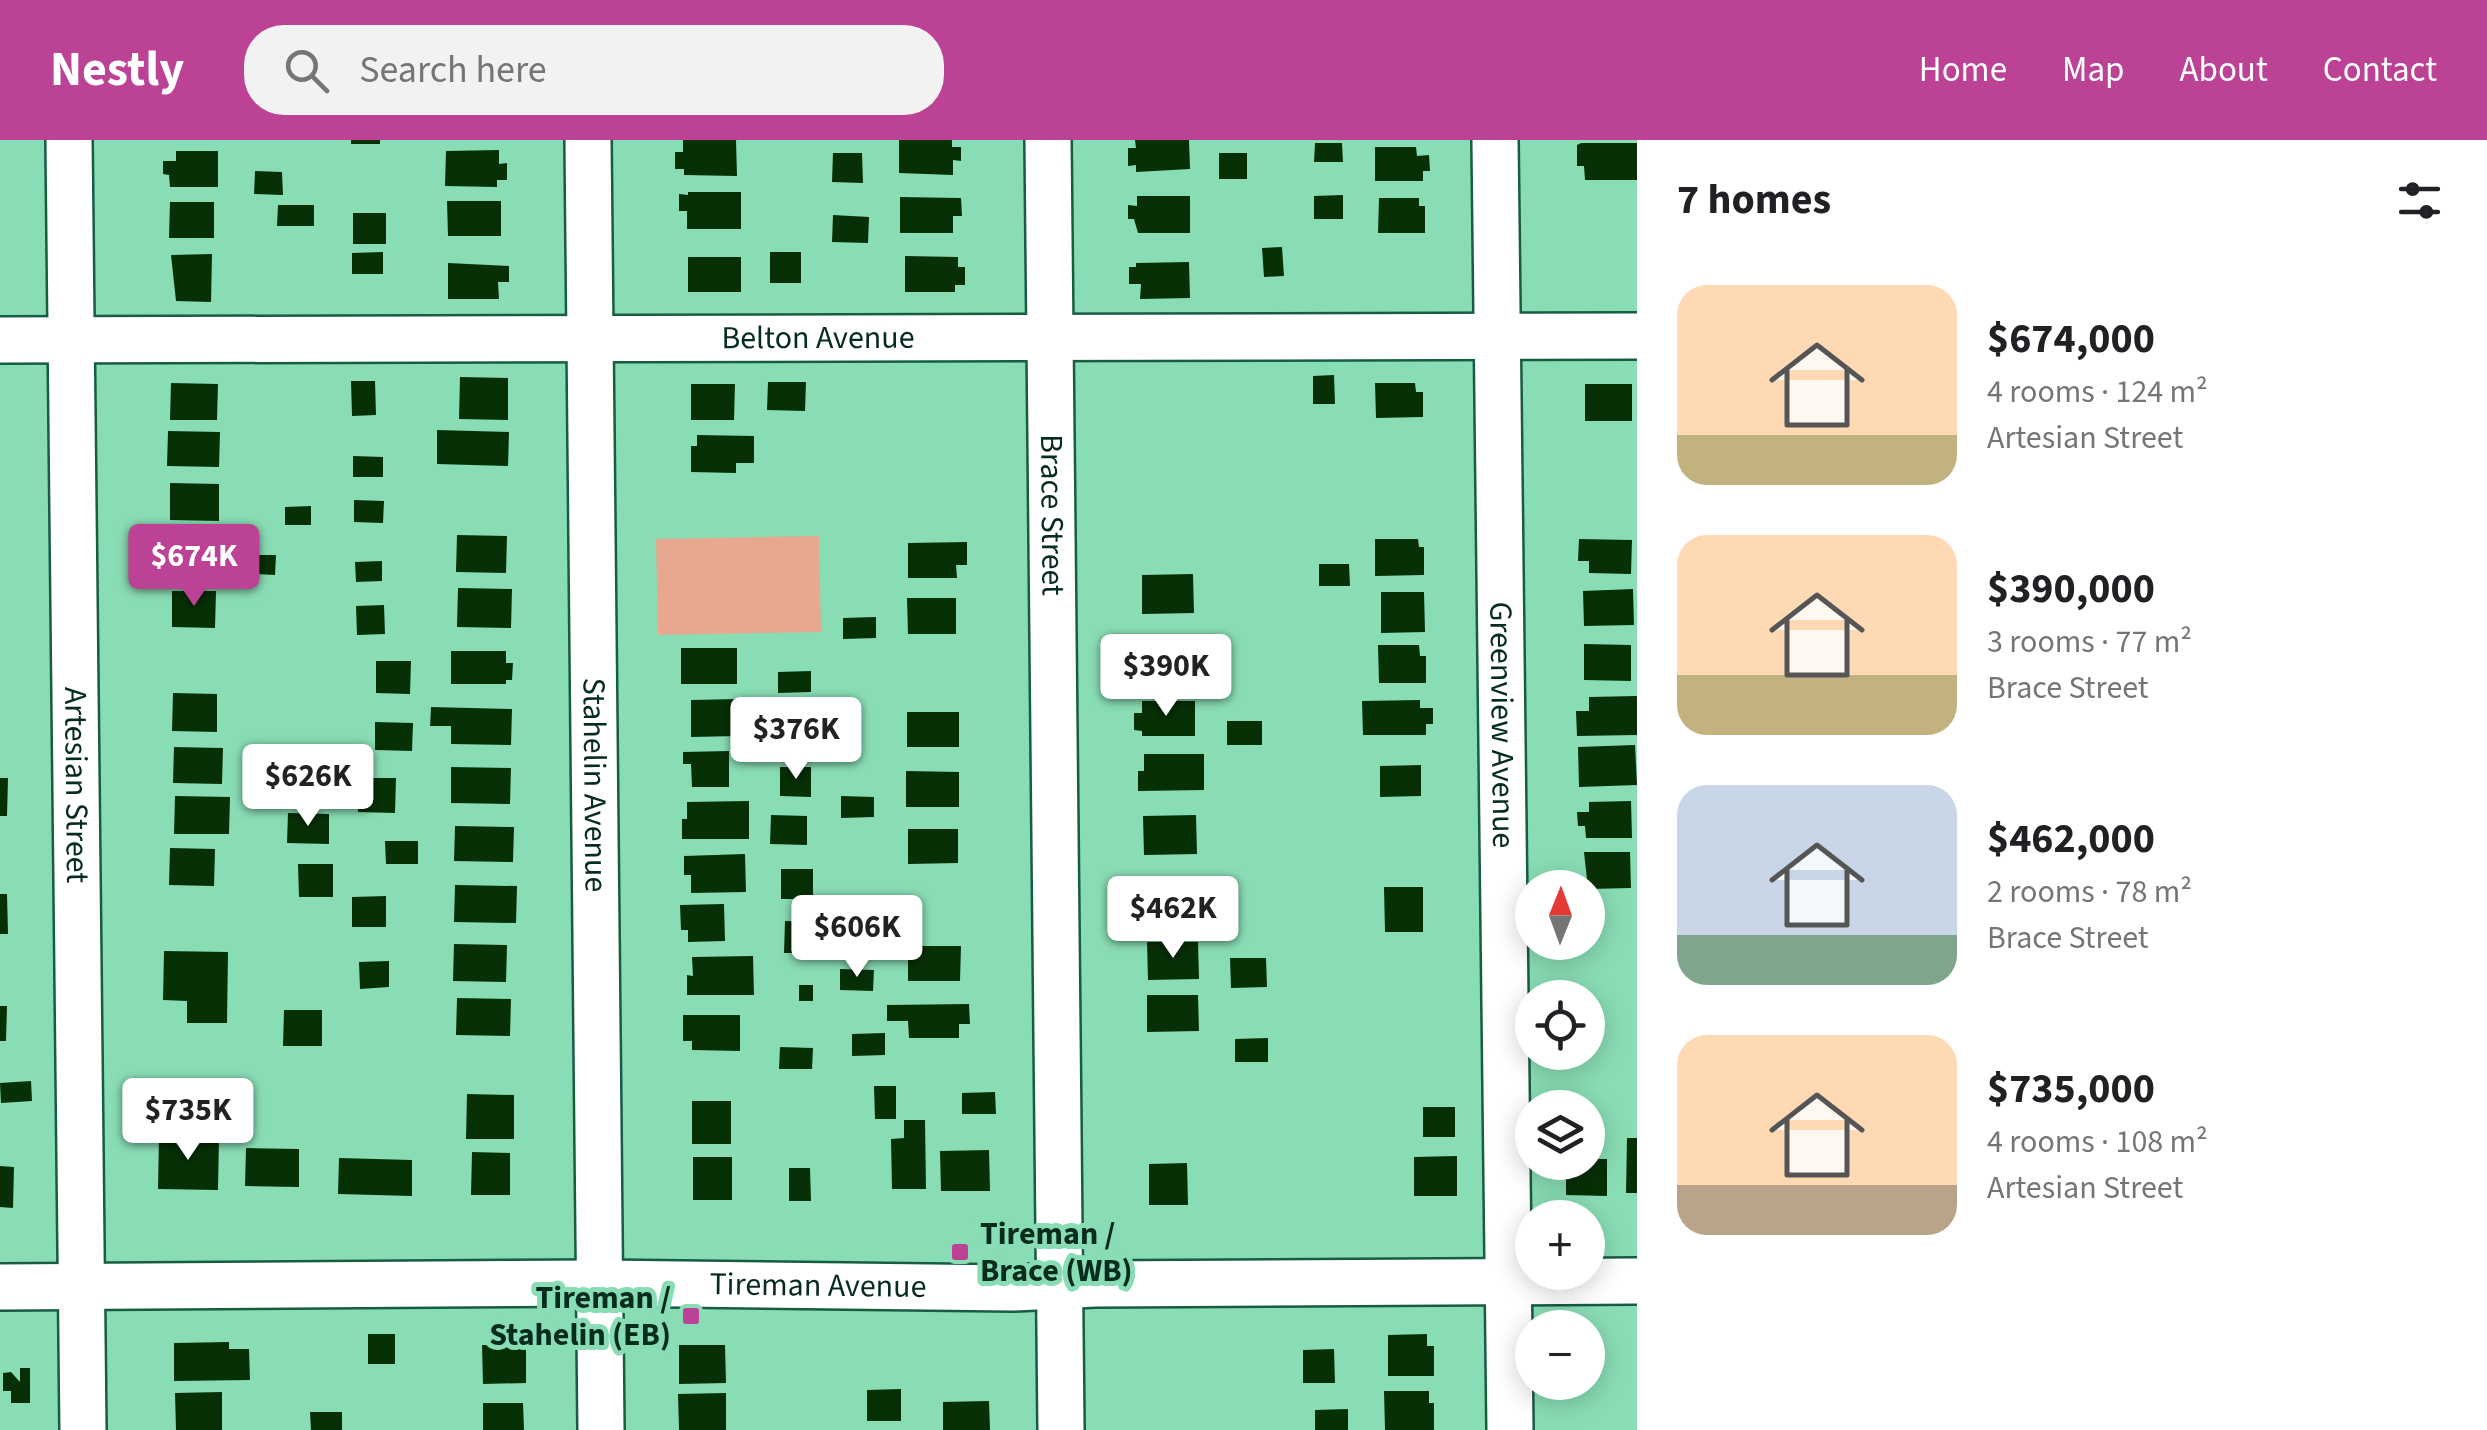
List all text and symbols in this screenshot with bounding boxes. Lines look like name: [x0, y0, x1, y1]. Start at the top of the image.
search box: [244, 25, 944, 115]
text: Nestly: [50, 36, 184, 104]
icon: search: [279, 43, 334, 98]
text: Search here: [359, 43, 547, 97]
text: Home: [1919, 45, 2007, 95]
text: Map: [2062, 45, 2125, 95]
text: About: [2180, 45, 2268, 95]
text: Contact: [2323, 45, 2437, 95]
text: 7 homes: [1677, 170, 1831, 230]
icon: filters: [2392, 173, 2447, 228]
text: $674,000: [1987, 309, 2155, 369]
street label: Belton Avenue: [721, 315, 915, 361]
icon: home: [1757, 325, 1877, 445]
text: 4 rooms · 124 m²: [1987, 369, 2208, 415]
text: Artesian Street: [1987, 415, 2183, 461]
street label: Brace Street: [1028, 434, 1076, 596]
pin: $674K: [124, 524, 264, 609]
text: $674K: [150, 533, 238, 579]
text: $390,000: [1987, 559, 2155, 619]
icon: home: [1757, 575, 1877, 695]
street label: Greenview Avenue: [1477, 601, 1526, 849]
text: 3 rooms · 77 m²: [1987, 619, 2192, 665]
pin: $390K: [1096, 634, 1236, 719]
text: $390K: [1122, 643, 1210, 689]
text: Brace Street: [1987, 665, 2149, 711]
street label: Stahelin Avenue: [570, 677, 619, 892]
street label: Artesian Street: [52, 687, 100, 884]
pin: $376K: [726, 697, 866, 782]
text: $376K: [752, 706, 840, 752]
pin: $626K: [238, 744, 378, 829]
text: $626K: [264, 753, 352, 799]
text: $462,000: [1987, 809, 2155, 869]
icon: home: [1757, 825, 1877, 945]
text: 2 rooms · 78 m²: [1987, 869, 2192, 915]
north arrow: [1515, 870, 1605, 960]
map controls: [1515, 870, 1605, 1400]
pin: $462K: [1103, 876, 1243, 961]
text: $462K: [1129, 885, 1217, 931]
pin: $606K: [787, 895, 927, 980]
text: $606K: [813, 904, 901, 950]
text: Brace Street: [1987, 915, 2149, 961]
button: locate: [1515, 980, 1605, 1070]
text: $735,000: [1987, 1059, 2155, 1119]
icon: home: [1757, 1075, 1877, 1195]
pin: $735K: [118, 1078, 258, 1163]
text: $735K: [144, 1087, 232, 1133]
button: layers: [1515, 1090, 1605, 1180]
text: 4 rooms · 108 m²: [1987, 1119, 2208, 1165]
text: Artesian Street: [1987, 1165, 2183, 1211]
button: +: [1515, 1200, 1605, 1290]
place label: Tireman / Brace (WB): [980, 1211, 1133, 1294]
marker: Tireman / Brace (WB): [949, 1241, 971, 1263]
street label: Tireman Avenue: [709, 1261, 927, 1310]
place label: Tireman / Stahelin (EB): [489, 1275, 671, 1358]
marker: Tireman / Stahelin (EB): [680, 1305, 702, 1327]
button: −: [1515, 1310, 1605, 1400]

